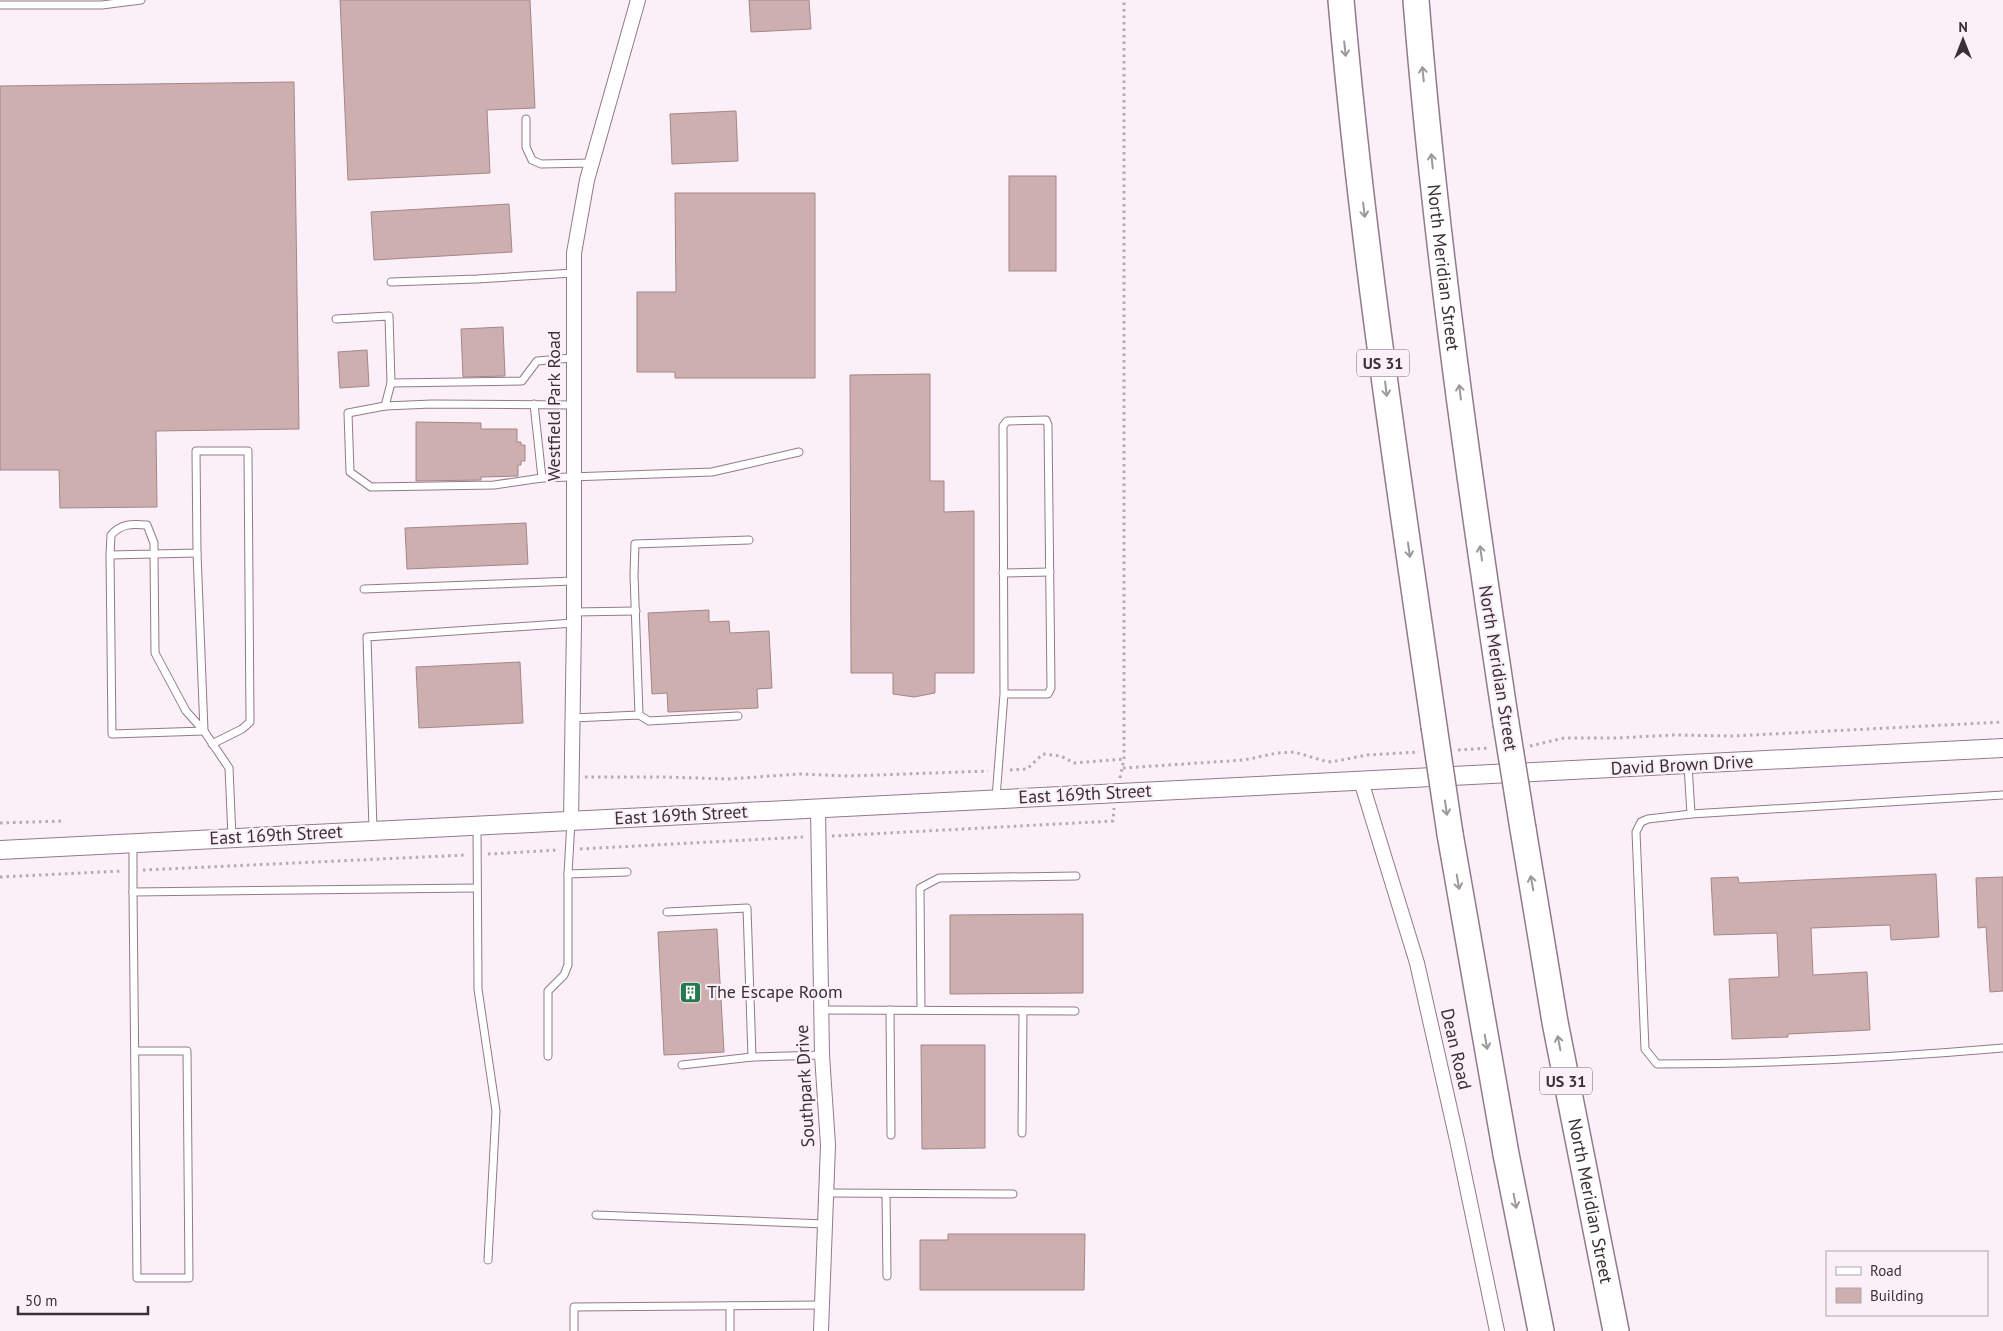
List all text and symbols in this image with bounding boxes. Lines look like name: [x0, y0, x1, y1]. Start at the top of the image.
north arrow: [1938, 15, 1988, 65]
text: N: [1958, 18, 1968, 36]
one-way arrow: [1340, 40, 1350, 56]
one-way arrow: [1418, 66, 1428, 82]
one-way arrow: [1427, 154, 1437, 170]
street label: North Meridian Street: [1422, 183, 1465, 352]
one-way arrow: [1359, 202, 1369, 218]
street label: Westfield Park Road: [542, 330, 565, 482]
road number: US 31: [1357, 349, 1409, 376]
one-way arrow: [1381, 380, 1391, 396]
one-way arrow: [1454, 384, 1464, 400]
one-way arrow: [1404, 541, 1414, 557]
one-way arrow: [1475, 546, 1485, 562]
street label: North Meridian Street: [1474, 583, 1523, 752]
street label: David Brown Drive: [1610, 749, 1754, 780]
street label: East 169th Street: [1018, 779, 1152, 808]
street label: East 169th Street: [614, 800, 748, 829]
one-way arrow: [1441, 800, 1451, 816]
street label: East 169th Street: [209, 820, 343, 849]
one-way arrow: [1454, 873, 1464, 889]
one-way arrow: [1526, 875, 1536, 891]
building icon: The Escape Room: [679, 980, 703, 1004]
place label: The Escape Room: [707, 980, 843, 1003]
street label: Dean Road: [1436, 1006, 1477, 1092]
street label: Southpark Drive: [790, 1024, 819, 1148]
one-way arrow: [1482, 1033, 1492, 1049]
one-way arrow: [1554, 1035, 1564, 1051]
road number: US 31: [1540, 1068, 1592, 1094]
street label: North Meridian Street: [1563, 1116, 1618, 1285]
one-way arrow: [1511, 1193, 1521, 1209]
legend: [1826, 1251, 1988, 1316]
text: Road: [1870, 1261, 1902, 1280]
scale bar: [18, 1284, 148, 1316]
text: Building: [1870, 1286, 1924, 1305]
text: 50 m: [25, 1291, 58, 1310]

